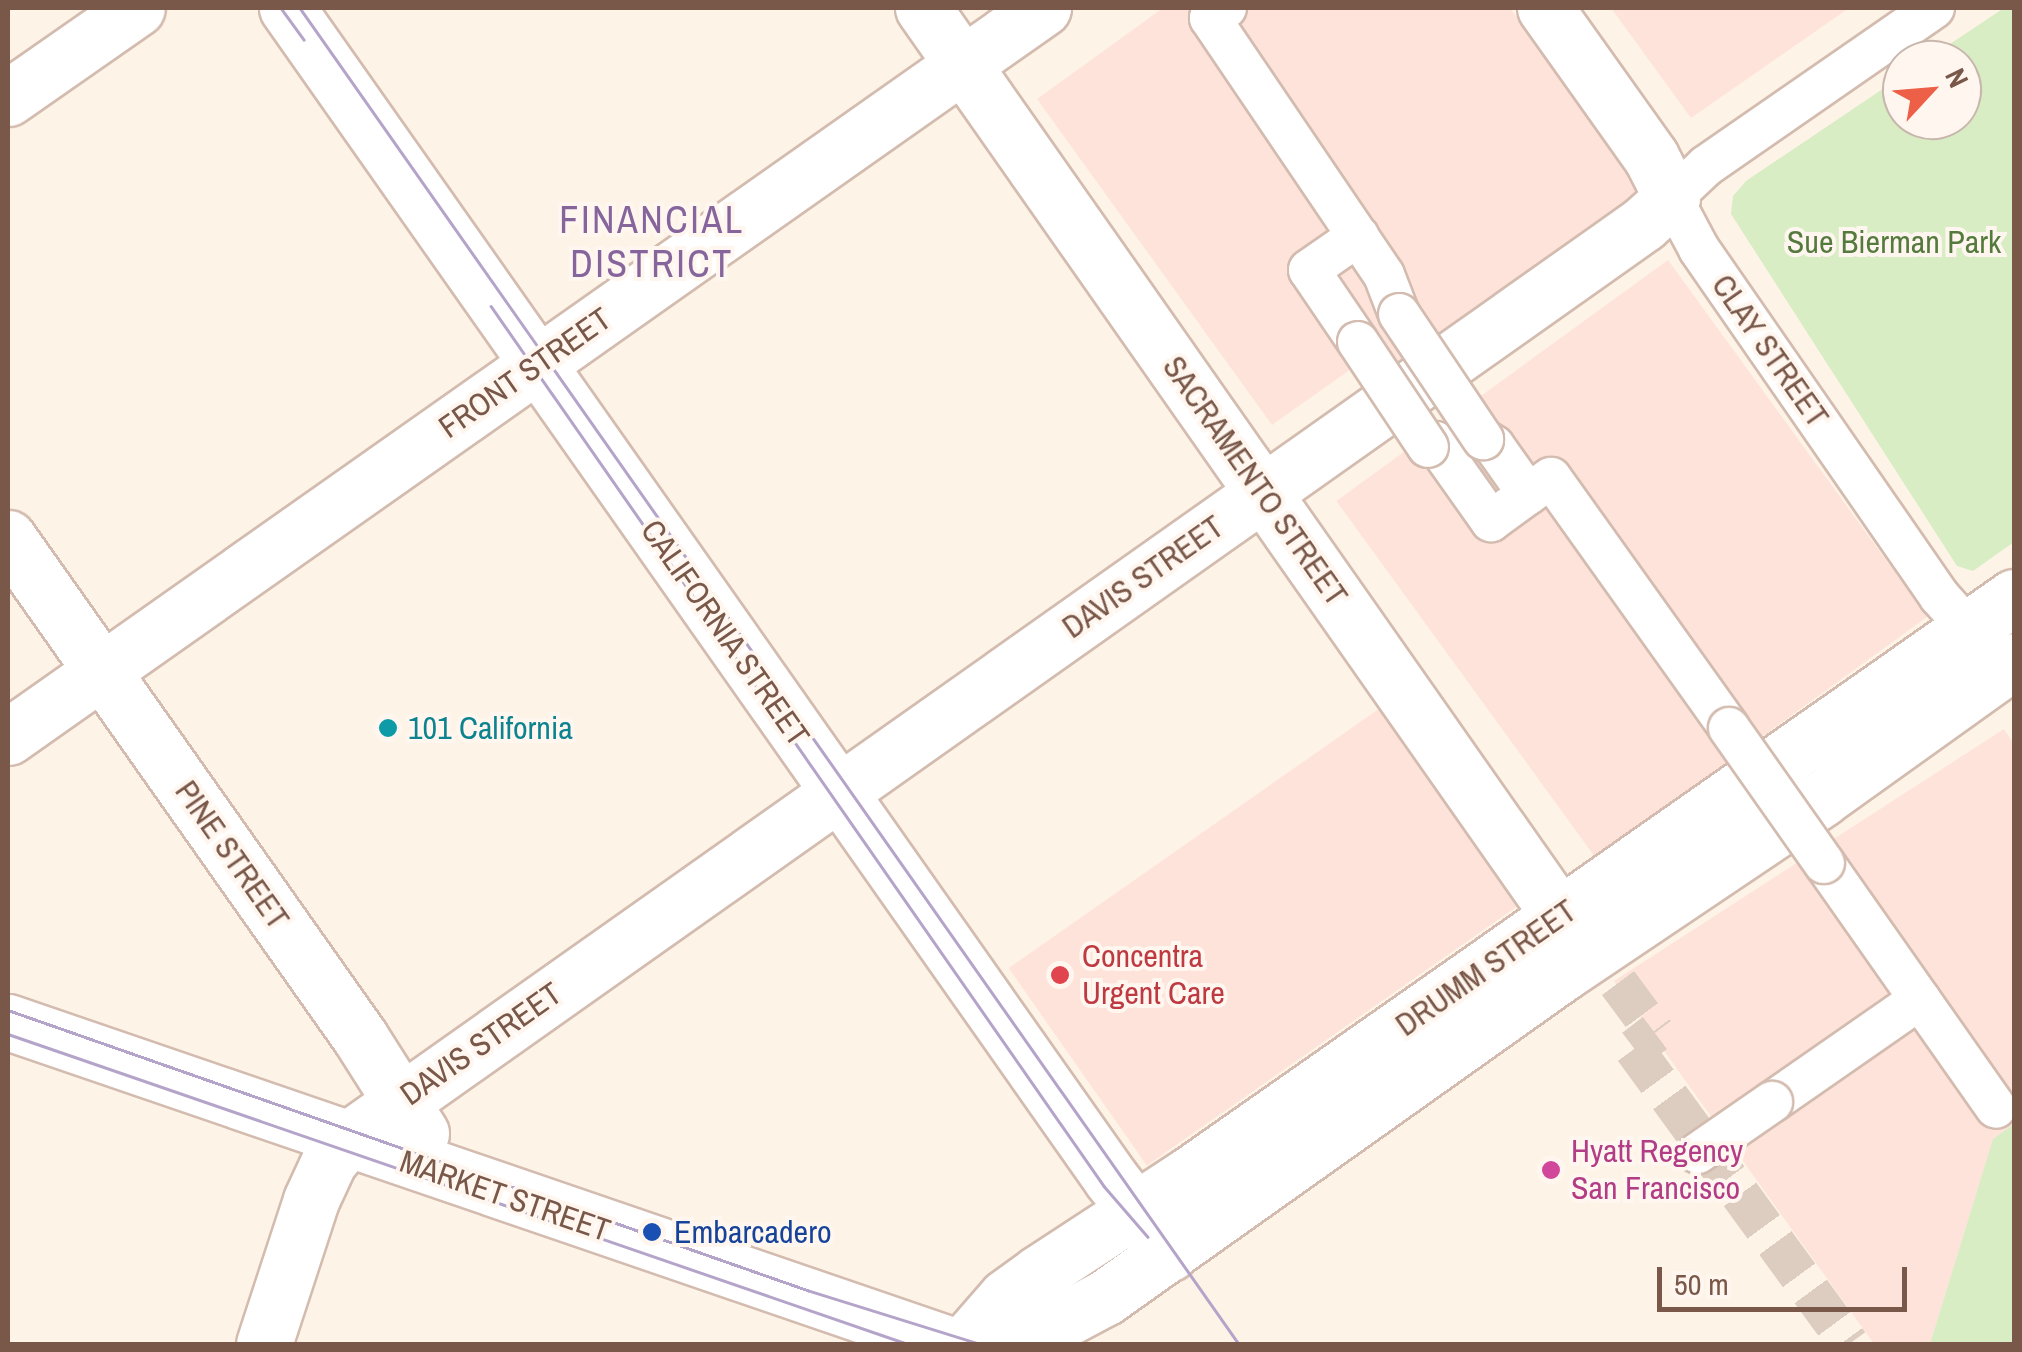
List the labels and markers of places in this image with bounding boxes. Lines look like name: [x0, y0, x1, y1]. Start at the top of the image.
place label: 101 California: [408, 709, 573, 747]
marker: 101 California: [377, 717, 399, 739]
place label: Concentra Urgent Care: [1082, 938, 1225, 1013]
marker: Concentra Urgent Care: [1047, 962, 1073, 988]
place label: Hyatt Regency San Francisco: [1571, 1133, 1743, 1208]
marker: Hyatt Regency San Francisco: [1540, 1159, 1562, 1181]
place label: Embarcadero: [674, 1213, 832, 1251]
marker: Embarcadero: [639, 1219, 665, 1245]

